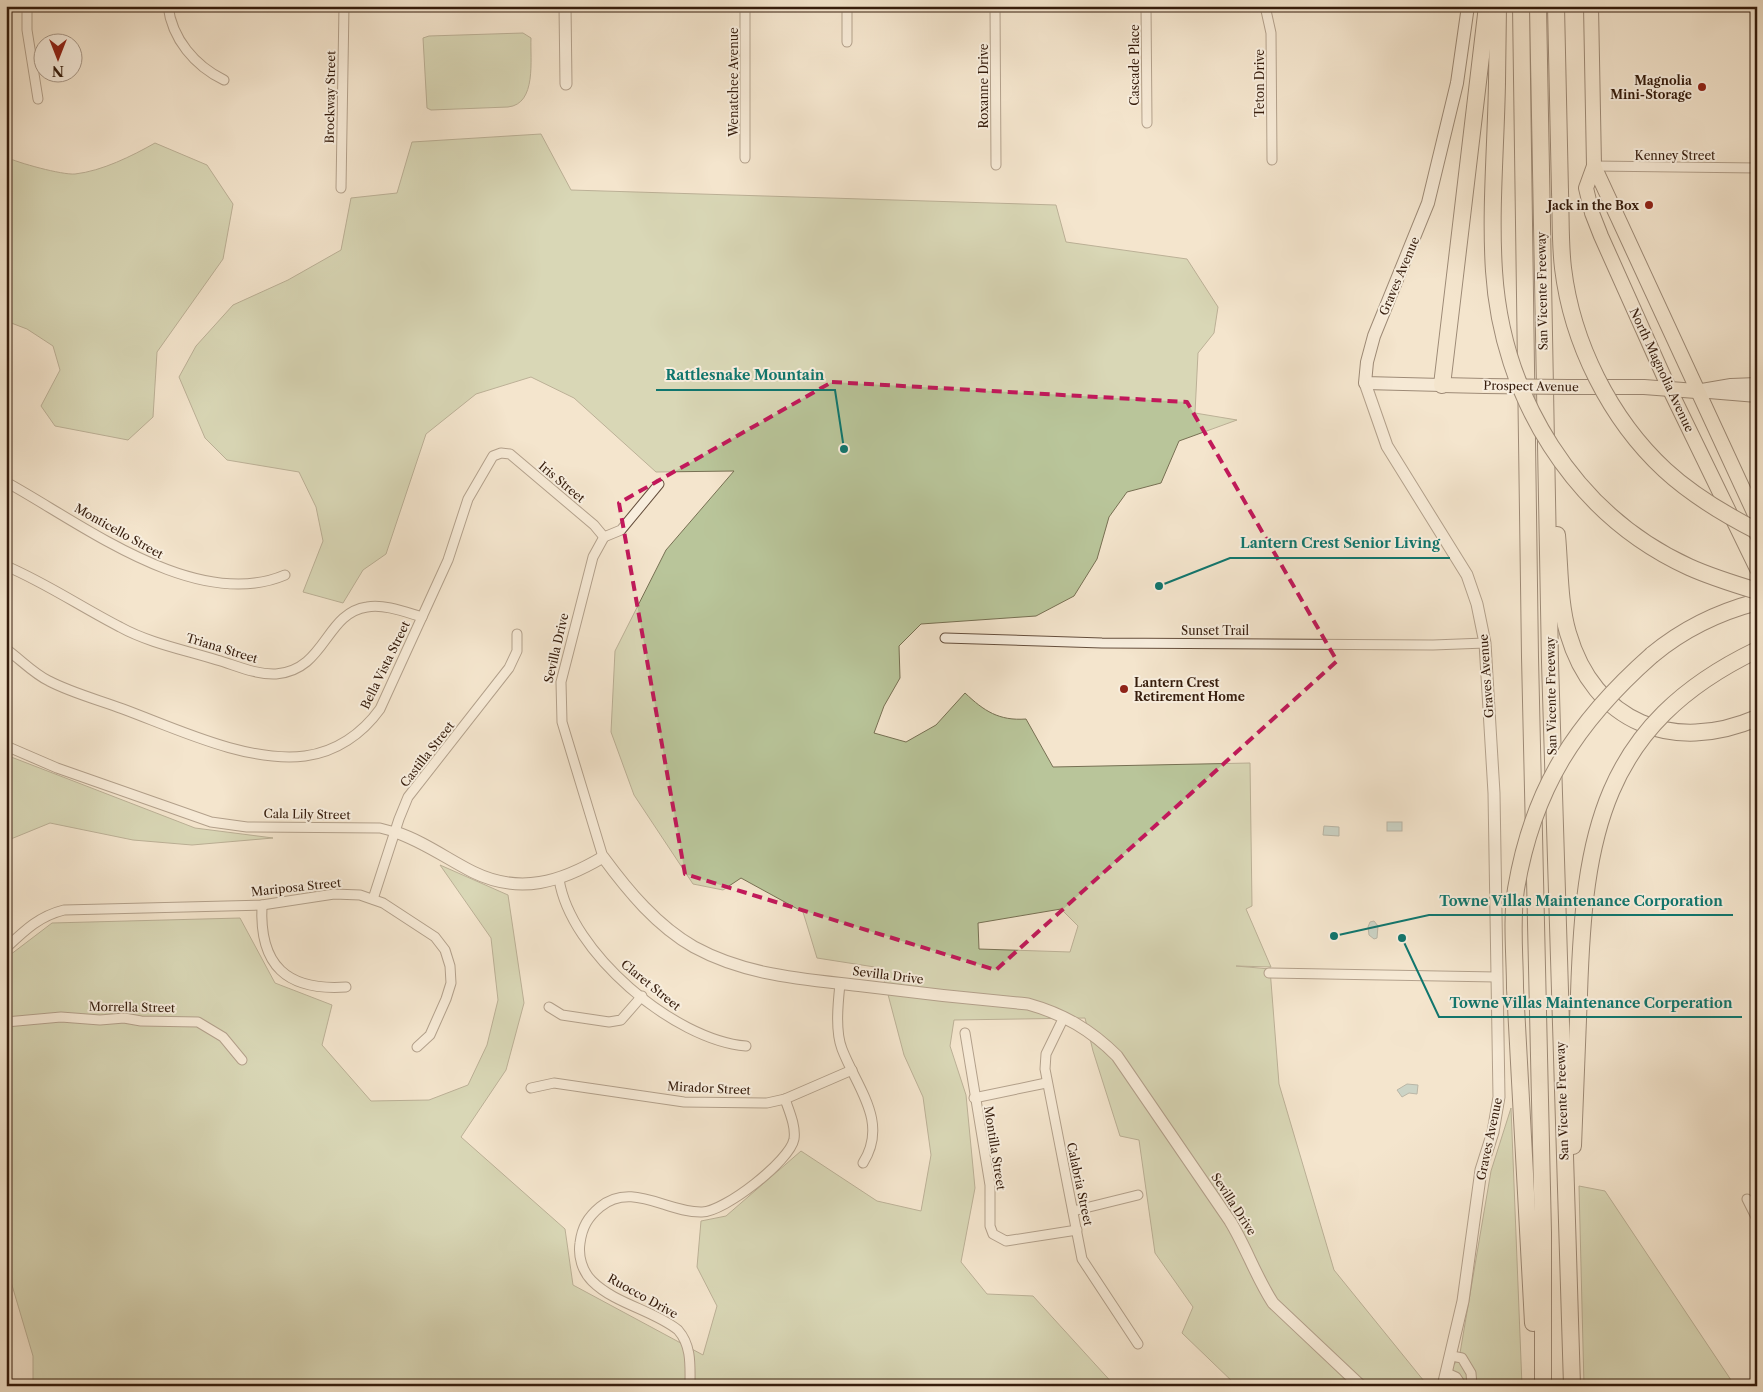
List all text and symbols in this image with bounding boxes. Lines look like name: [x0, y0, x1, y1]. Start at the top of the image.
street label: Cascade Place: [1127, 24, 1142, 106]
street label: Wenatchee Avenue: [726, 27, 741, 138]
north arrow: [32, 32, 82, 82]
street label: Roxanne Drive: [976, 43, 991, 129]
street label: Teton Drive: [1252, 49, 1267, 117]
street label: Brockway Street: [322, 50, 338, 143]
text: N: [52, 62, 64, 80]
place label: Magnolia Mini-Storage: [1610, 73, 1693, 102]
marker: Magnolia Mini-Storage: [1696, 81, 1708, 93]
street label: Kenney Street: [1635, 148, 1716, 163]
place label: Jack in the Box: [1545, 198, 1639, 213]
marker: Jack in the Box: [1643, 199, 1655, 211]
street label: San Vicente Freeway: [1533, 231, 1551, 351]
street label: Graves Avenue: [1376, 234, 1422, 318]
street label: North Magnolia Avenue: [1627, 306, 1698, 435]
callout: Rattlesnake Mountain: [656, 361, 835, 390]
text: Rattlesnake Mountain: [666, 366, 825, 384]
street label: Prospect Avenue: [1483, 378, 1579, 394]
street label: Iris Street: [536, 458, 589, 506]
street label: Monticello Street: [72, 500, 167, 562]
callout: Lantern Crest Senior Living: [1230, 529, 1450, 558]
text: Lantern Crest Senior Living: [1240, 534, 1441, 552]
street label: Sevilla Drive: [541, 611, 571, 685]
street label: Bella Vista Street: [357, 618, 413, 712]
street label: Sunset Trail: [1181, 623, 1249, 638]
street label: Triana Street: [184, 630, 260, 666]
street label: Graves Avenue: [1476, 633, 1496, 718]
street label: San Vicente Freeway: [1542, 636, 1560, 756]
place label: Lantern Crest Retirement Home: [1134, 675, 1245, 704]
marker: Lantern Crest Retirement Home: [1118, 683, 1130, 695]
street label: Castilla Street: [397, 718, 458, 790]
street label: Cala Lily Street: [263, 806, 351, 822]
street label: Mariposa Street: [250, 875, 343, 899]
callout: Towne Villas Maintenance Corporation: [1429, 886, 1733, 915]
text: Towne Villas Maintenance Corporation: [1439, 892, 1723, 910]
street label: Claret Street: [618, 956, 684, 1014]
street label: Sevilla Drive: [852, 963, 925, 987]
callout: Towne Villas Maintenance Corperation: [1439, 988, 1742, 1017]
text: Towne Villas Maintenance Corperation: [1450, 994, 1733, 1012]
street label: Morrella Street: [89, 999, 176, 1015]
street label: San Vicente Freeway: [1552, 1041, 1572, 1161]
street label: Mirador Street: [667, 1078, 752, 1098]
street label: Graves Avenue: [1473, 1096, 1505, 1182]
street label: Montilla Street: [981, 1105, 1009, 1192]
street label: Calabria Street: [1064, 1141, 1096, 1228]
street label: Sevilla Drive: [1208, 1170, 1260, 1238]
street label: Ruocco Drive: [605, 1271, 681, 1322]

